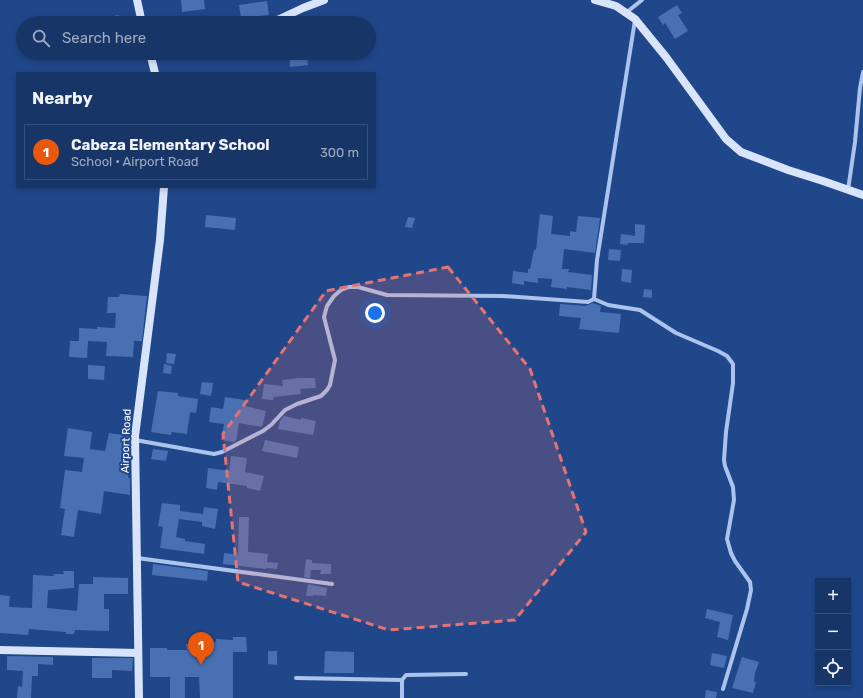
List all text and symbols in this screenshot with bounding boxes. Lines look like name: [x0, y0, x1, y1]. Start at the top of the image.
search box: [16, 16, 376, 60]
icon: search: [30, 27, 52, 49]
text: Search here: [62, 29, 146, 47]
text: Nearby: [32, 88, 93, 108]
text: Cabeza Elementary School: [71, 136, 270, 154]
text: 1: [43, 145, 49, 160]
text: 300 m: [320, 145, 359, 160]
text: School · Airport Road: [71, 154, 199, 169]
your location: [365, 303, 385, 323]
street label: Airport Road: [118, 409, 134, 473]
map controls: [815, 578, 851, 686]
button: +: [815, 578, 851, 614]
button: −: [815, 614, 851, 650]
pin: 1: [188, 632, 214, 665]
button: locate: [815, 650, 851, 686]

